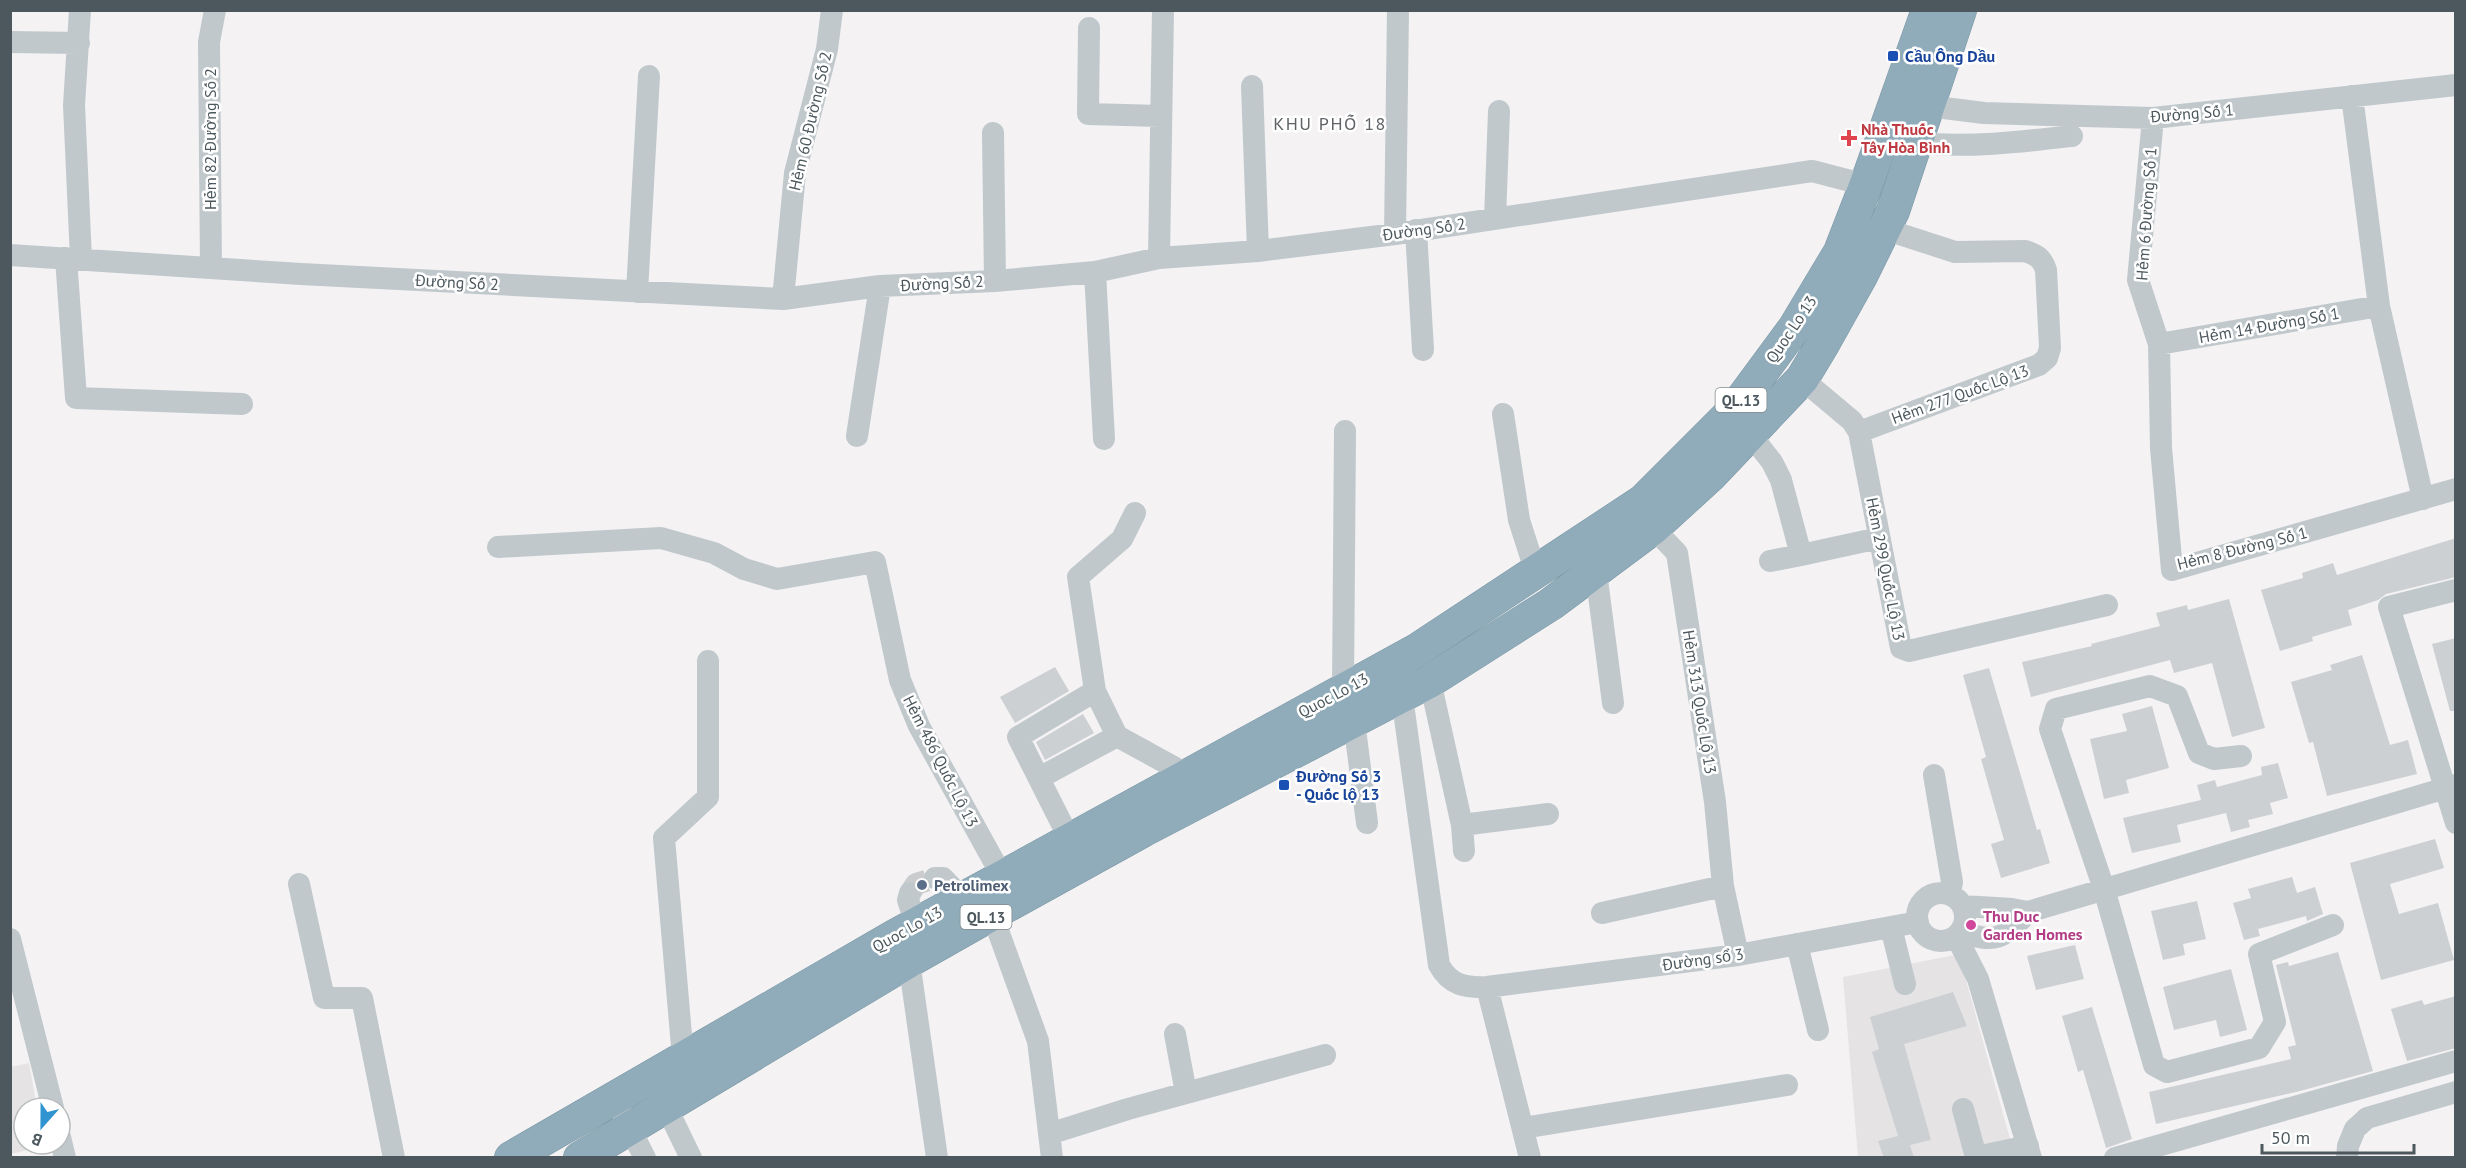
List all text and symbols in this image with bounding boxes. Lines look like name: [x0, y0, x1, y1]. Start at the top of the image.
place label: Cầu Ông Dầu: [1905, 46, 1995, 66]
marker: Cầu Ông Dầu: [1886, 49, 1900, 63]
street label: Hẻm 60 Đường Số 2: [784, 50, 836, 192]
street label: Hẻm 82 Đường Số 2: [200, 68, 220, 210]
street label: Đường Số 1: [2149, 99, 2234, 127]
district label: KHU PHỐ 18: [1273, 112, 1387, 135]
place label: Nhà Thuốc Tây Hòa Bình: [1861, 119, 1950, 157]
marker: Nhà Thuốc Tây Hòa Bình: [1842, 131, 1856, 145]
street label: Hẻm 6 Đường Số 1: [2131, 147, 2161, 281]
street label: Đường Số 2: [1380, 213, 1467, 245]
street label: Đường Số 2: [414, 270, 499, 294]
street label: Đường Số 2: [899, 271, 984, 295]
street label: Quoc Lo 13: [1761, 292, 1821, 366]
street label: Hẻm 14 Đường Số 1: [2197, 303, 2341, 347]
street label: Hẻm 277 Quốc Lộ 13: [1889, 360, 2031, 428]
road number: QL.13: [1716, 388, 1766, 412]
street label: Hẻm 299 Quốc Lộ 13: [1862, 496, 1910, 642]
street label: Hẻm 8 Đường Số 1: [2175, 522, 2309, 574]
street label: Hẻm 313 Quốc Lộ 13: [1679, 629, 1721, 775]
street label: Quoc Lo 13: [1294, 668, 1372, 722]
street label: Hẻm 486 Quốc Lộ 13: [899, 692, 983, 830]
place label: Đường Số 3 - Quốc lộ 13: [1295, 766, 1381, 804]
marker: Đường Số 3 - Quốc lộ 13: [1277, 778, 1291, 792]
place label: Petrolimex: [934, 875, 1009, 895]
marker: Petrolimex: [915, 878, 929, 892]
street label: Quoc Lo 13: [869, 902, 945, 956]
road number: QL.13: [960, 905, 1012, 929]
place label: Thu Duc Garden Homes: [1983, 906, 2083, 944]
marker: Thu Duc Garden Homes: [1964, 918, 1978, 932]
street label: Đường sổ 3: [1660, 943, 1745, 975]
north arrow: [12, 1096, 72, 1156]
scale bar: [2262, 1117, 2414, 1155]
text: 50 m: [2271, 1126, 2310, 1149]
text: B: [29, 1129, 45, 1151]

